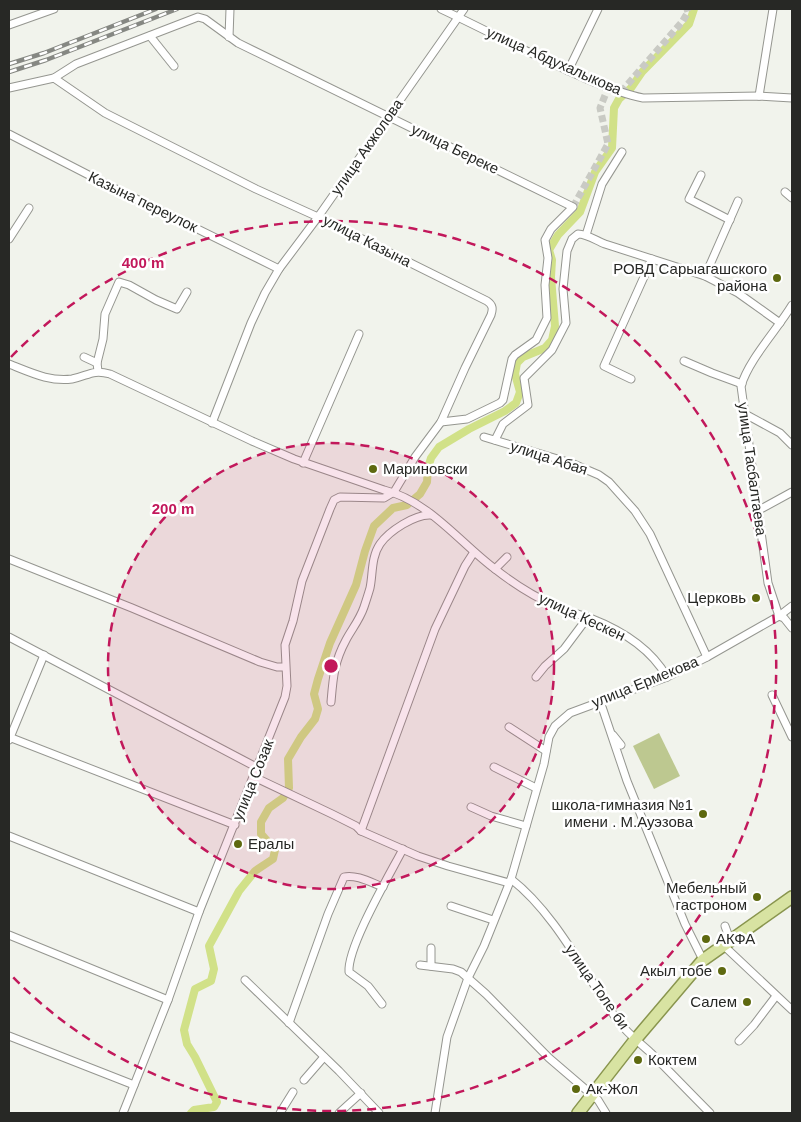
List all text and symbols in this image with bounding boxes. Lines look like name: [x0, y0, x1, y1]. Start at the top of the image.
street label: улица Абдухалыкова: [484, 23, 625, 98]
street label: улица Акжолова: [327, 95, 406, 198]
street label: улица Береке: [409, 120, 502, 177]
street label: Казына переулок: [86, 168, 201, 236]
street label: улица Казына: [320, 211, 415, 270]
text: 400 m: [122, 254, 164, 271]
place label: РОВД Сарыагашского района: [613, 260, 768, 294]
marker: РОВД Сарыагашского района: [771, 272, 783, 284]
street label: улица Тасбалтаева: [735, 401, 770, 537]
street label: улица Абая: [508, 437, 590, 478]
place label: Мариновски: [383, 460, 468, 477]
marker: Мариновски: [367, 463, 379, 475]
text: 200 m: [152, 500, 194, 517]
street label: улица Кескен: [536, 589, 628, 644]
place label: Церковь: [687, 589, 746, 606]
marker: Церковь: [750, 592, 762, 604]
street label: улица Ермекова: [589, 652, 701, 711]
centre of rings: [322, 657, 340, 675]
street label: улица Созак: [229, 736, 277, 823]
place label: школа-гимназия №1 имени . М.Ауэзова: [552, 796, 694, 830]
marker: школа-гимназия №1 имени . М.Ауэзова: [697, 808, 709, 820]
place label: Ералы: [248, 835, 294, 852]
marker: Ералы: [232, 838, 244, 850]
place label: Мебельный гастроном: [666, 879, 747, 913]
marker: Мебельный гастроном: [751, 891, 763, 903]
place label: АКФА: [716, 930, 755, 947]
marker: АКФА: [700, 933, 712, 945]
street label: улица Толе би: [562, 941, 633, 1032]
place label: Акыл тобе: [640, 962, 712, 979]
marker: Акыл тобе: [716, 965, 728, 977]
place label: Салем: [690, 993, 737, 1010]
marker: Салем: [741, 996, 753, 1008]
place label: Коктем: [648, 1051, 697, 1068]
marker: Коктем: [632, 1054, 644, 1066]
place label: Ак-Жол: [586, 1080, 638, 1097]
marker: Ак-Жол: [570, 1083, 582, 1095]

